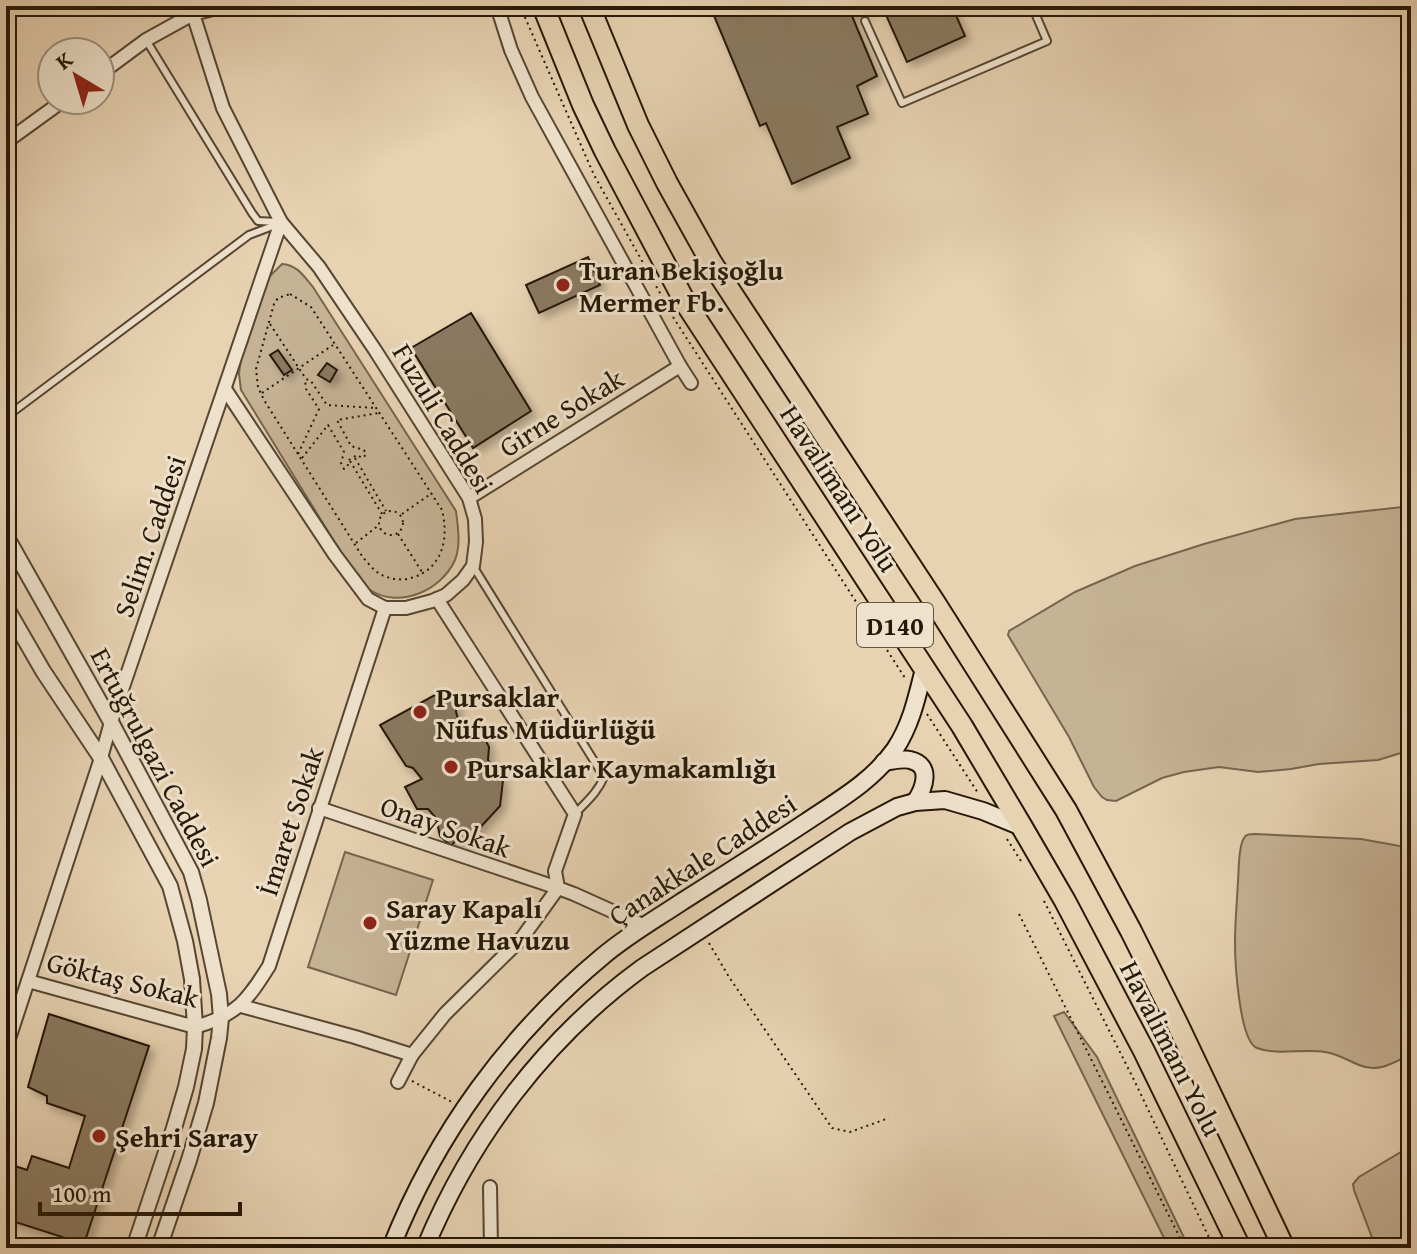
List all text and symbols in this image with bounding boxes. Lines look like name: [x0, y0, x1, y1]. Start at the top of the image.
north arrow: [36, 36, 116, 116]
text: K: [48, 43, 79, 77]
place label: Turan Bekişoğlu Mermer Fb.: [579, 249, 783, 322]
marker: Turan Bekişoğlu Mermer Fb.: [554, 276, 572, 294]
street label: Fuzuli Caddesi: [383, 335, 505, 501]
street label: Girne Sokak: [491, 357, 632, 467]
street label: Havalimanı Yolu: [771, 396, 909, 580]
street label: Selim. Caddesi: [102, 449, 196, 622]
road number: D140: [857, 603, 933, 647]
street label: Ertuğrulgazi Caddesi: [81, 640, 231, 874]
place label: Pursaklar Nüfus Müdürlüğü: [436, 676, 656, 749]
marker: Pursaklar Nüfus Müdürlüğü: [411, 703, 429, 721]
street label: İmaret Sokak: [247, 740, 334, 901]
place label: Pursaklar Kaymakamlığı: [467, 747, 777, 788]
marker: Pursaklar Kaymakamlığı: [442, 758, 460, 776]
street label: Çanakkale Caddesi: [600, 783, 804, 935]
street label: Onay Sokak: [375, 785, 518, 868]
place label: Saray Kapalı Yüzme Havuzu: [386, 887, 570, 960]
marker: Saray Kapalı Yüzme Havuzu: [361, 914, 379, 932]
street label: Göktaş Sokak: [43, 940, 204, 1018]
street label: Havalimanı Yolu: [1110, 953, 1234, 1143]
place label: Şehri Saray: [115, 1116, 259, 1157]
marker: Şehri Saray: [90, 1127, 108, 1145]
scale bar: [40, 1166, 240, 1216]
text: 100 m: [52, 1176, 112, 1211]

